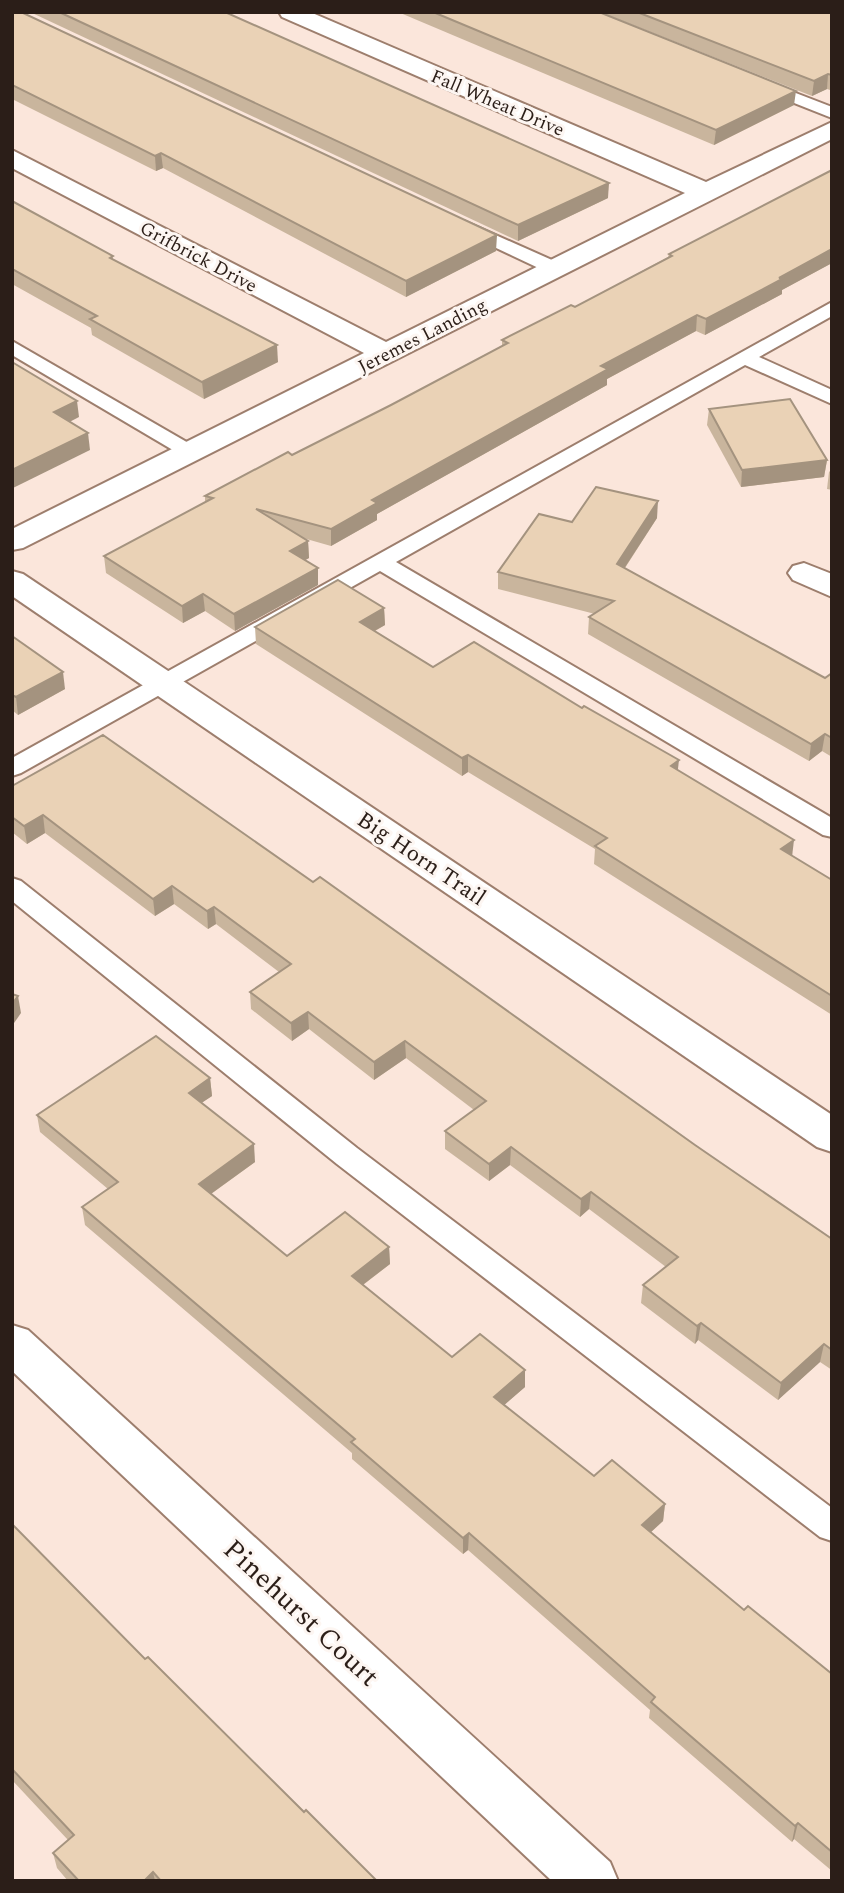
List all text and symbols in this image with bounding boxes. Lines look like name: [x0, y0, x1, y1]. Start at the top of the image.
street label: Fall Wheat Drive: [426, 62, 569, 145]
street label: Grifbrick Drive: [134, 214, 262, 301]
street label: Jeremes Landing: [353, 291, 492, 381]
street label: Big Horn Trail: [349, 803, 493, 916]
street label: Pinehurst Court: [213, 1529, 389, 1697]

